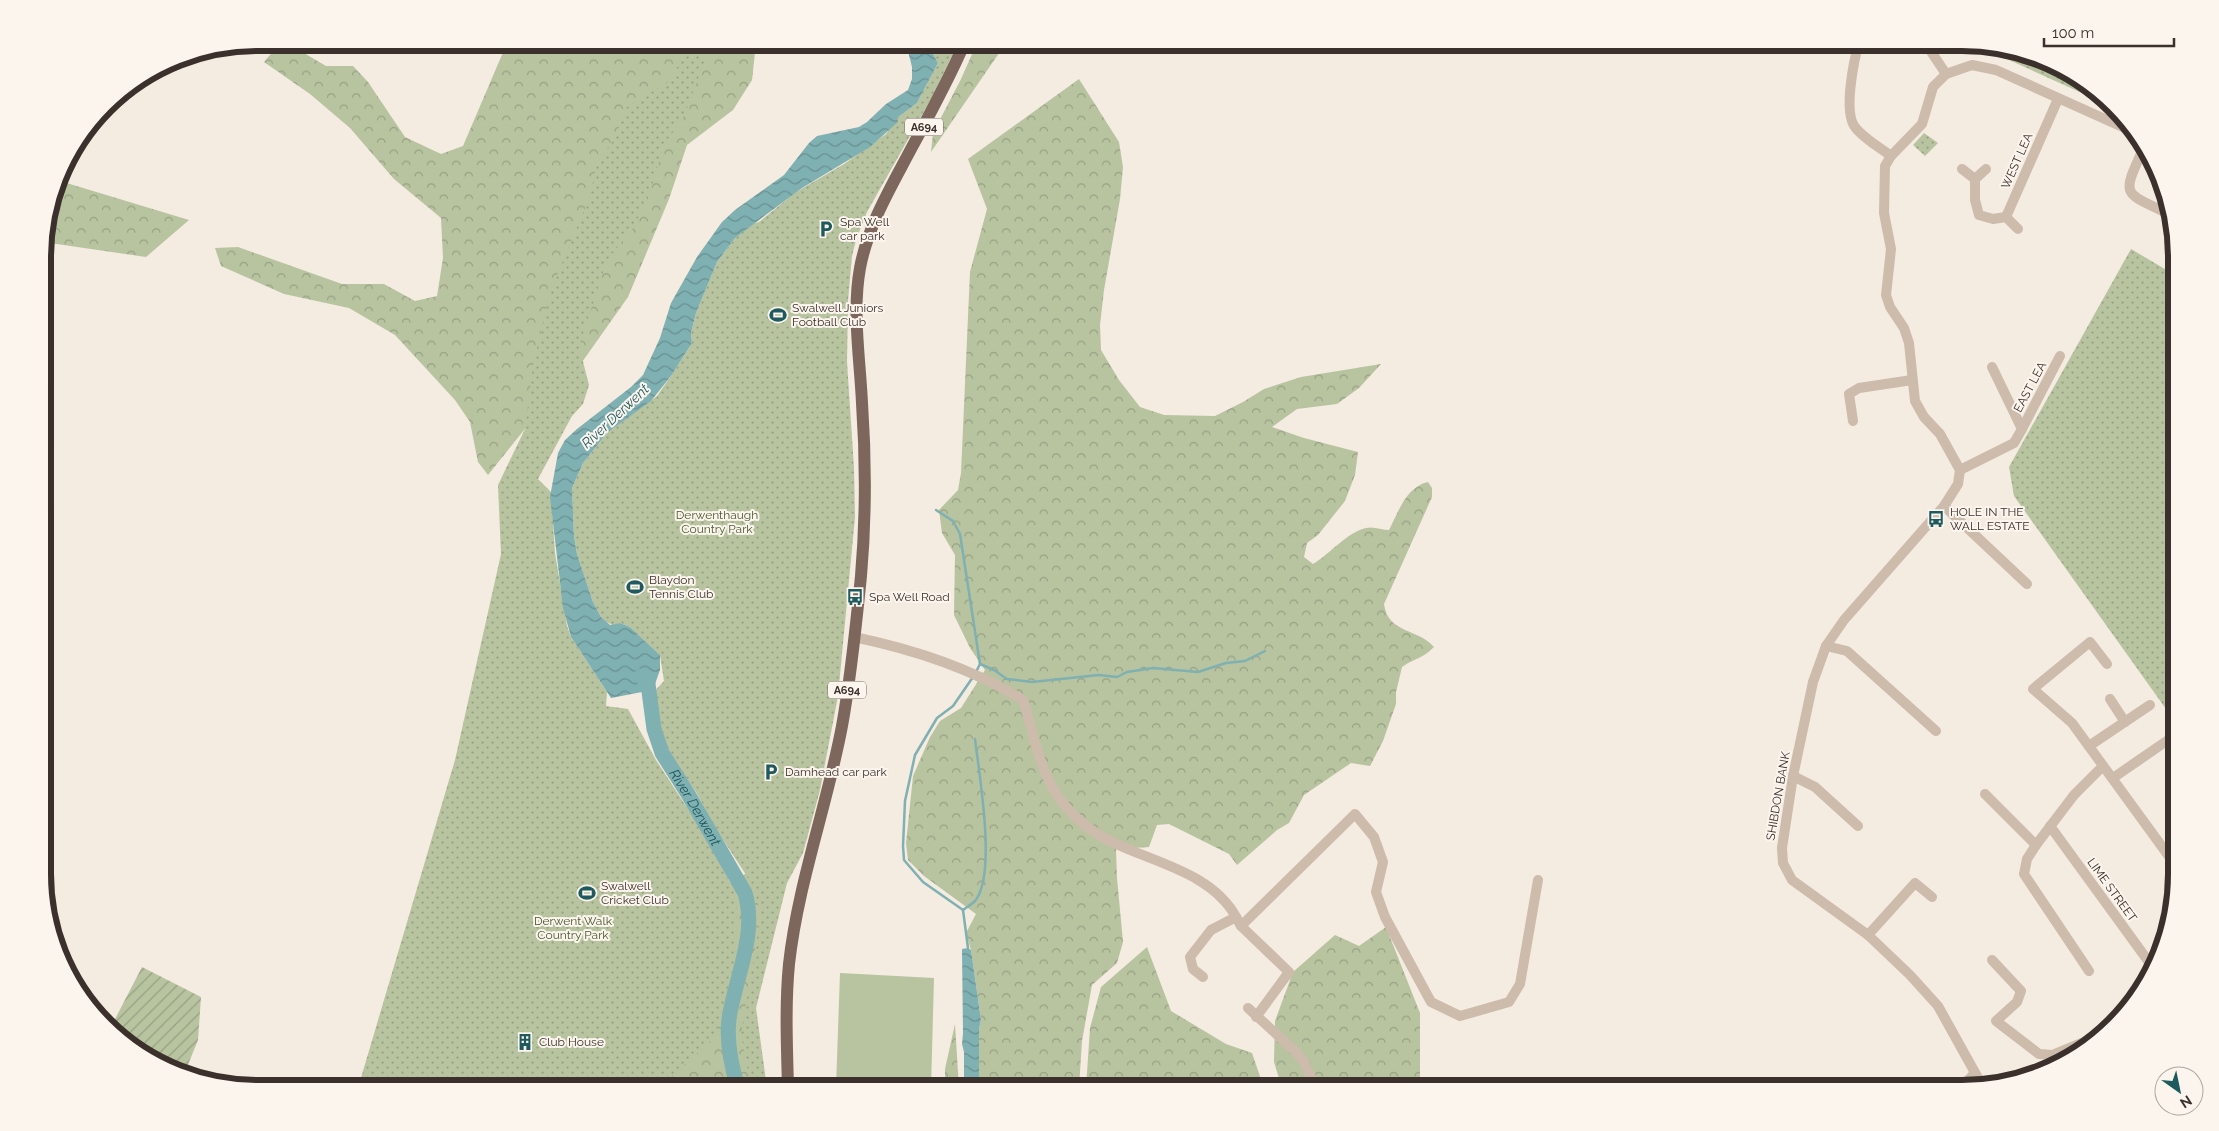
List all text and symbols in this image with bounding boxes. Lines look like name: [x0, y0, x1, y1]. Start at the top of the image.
scale bar: [2044, 15, 2174, 47]
text: 100 m: [2052, 24, 2094, 42]
road number: A694: [905, 118, 943, 136]
street label: WEST LEA: [1998, 131, 2036, 191]
place label: Spa Well car park: [840, 215, 890, 243]
parking icon: Spa Well car park: [816, 219, 836, 239]
place label: Swalwell Juniors Football Club: [792, 301, 884, 329]
sports icon: Swalwell Juniors Football Club: [768, 305, 788, 325]
street label: EAST LEA: [2011, 359, 2049, 415]
water label: River Derwent: [578, 380, 652, 451]
place label: HOLE IN THE WALL ESTATE: [1950, 505, 2030, 533]
park label: Derwenthaugh Country Park: [676, 508, 758, 536]
bus stop icon: HOLE IN THE WALL ESTATE: [1926, 509, 1946, 529]
place label: Blaydon Tennis Club: [649, 573, 714, 601]
sports icon: Blaydon Tennis Club: [625, 577, 645, 597]
bus stop icon: Spa Well Road: [845, 587, 865, 607]
place label: Spa Well Road: [869, 590, 950, 604]
road number: A694: [828, 682, 866, 698]
street label: SHIBDON BANK: [1763, 750, 1793, 842]
parking icon: Damhead car park: [761, 762, 781, 782]
place label: Damhead car park: [785, 765, 887, 779]
water label: River Derwent: [666, 766, 724, 849]
street label: LIME STREET: [2084, 855, 2140, 925]
place label: Swalwell Cricket Club: [601, 879, 669, 907]
sports icon: Swalwell Cricket Club: [577, 883, 597, 903]
park label: Derwent Walk Country Park: [534, 914, 613, 942]
building icon: Club House: [515, 1032, 535, 1052]
place label: Club House: [539, 1035, 604, 1049]
north arrow: [2154, 1066, 2204, 1116]
text: N: [2177, 1092, 2195, 1112]

